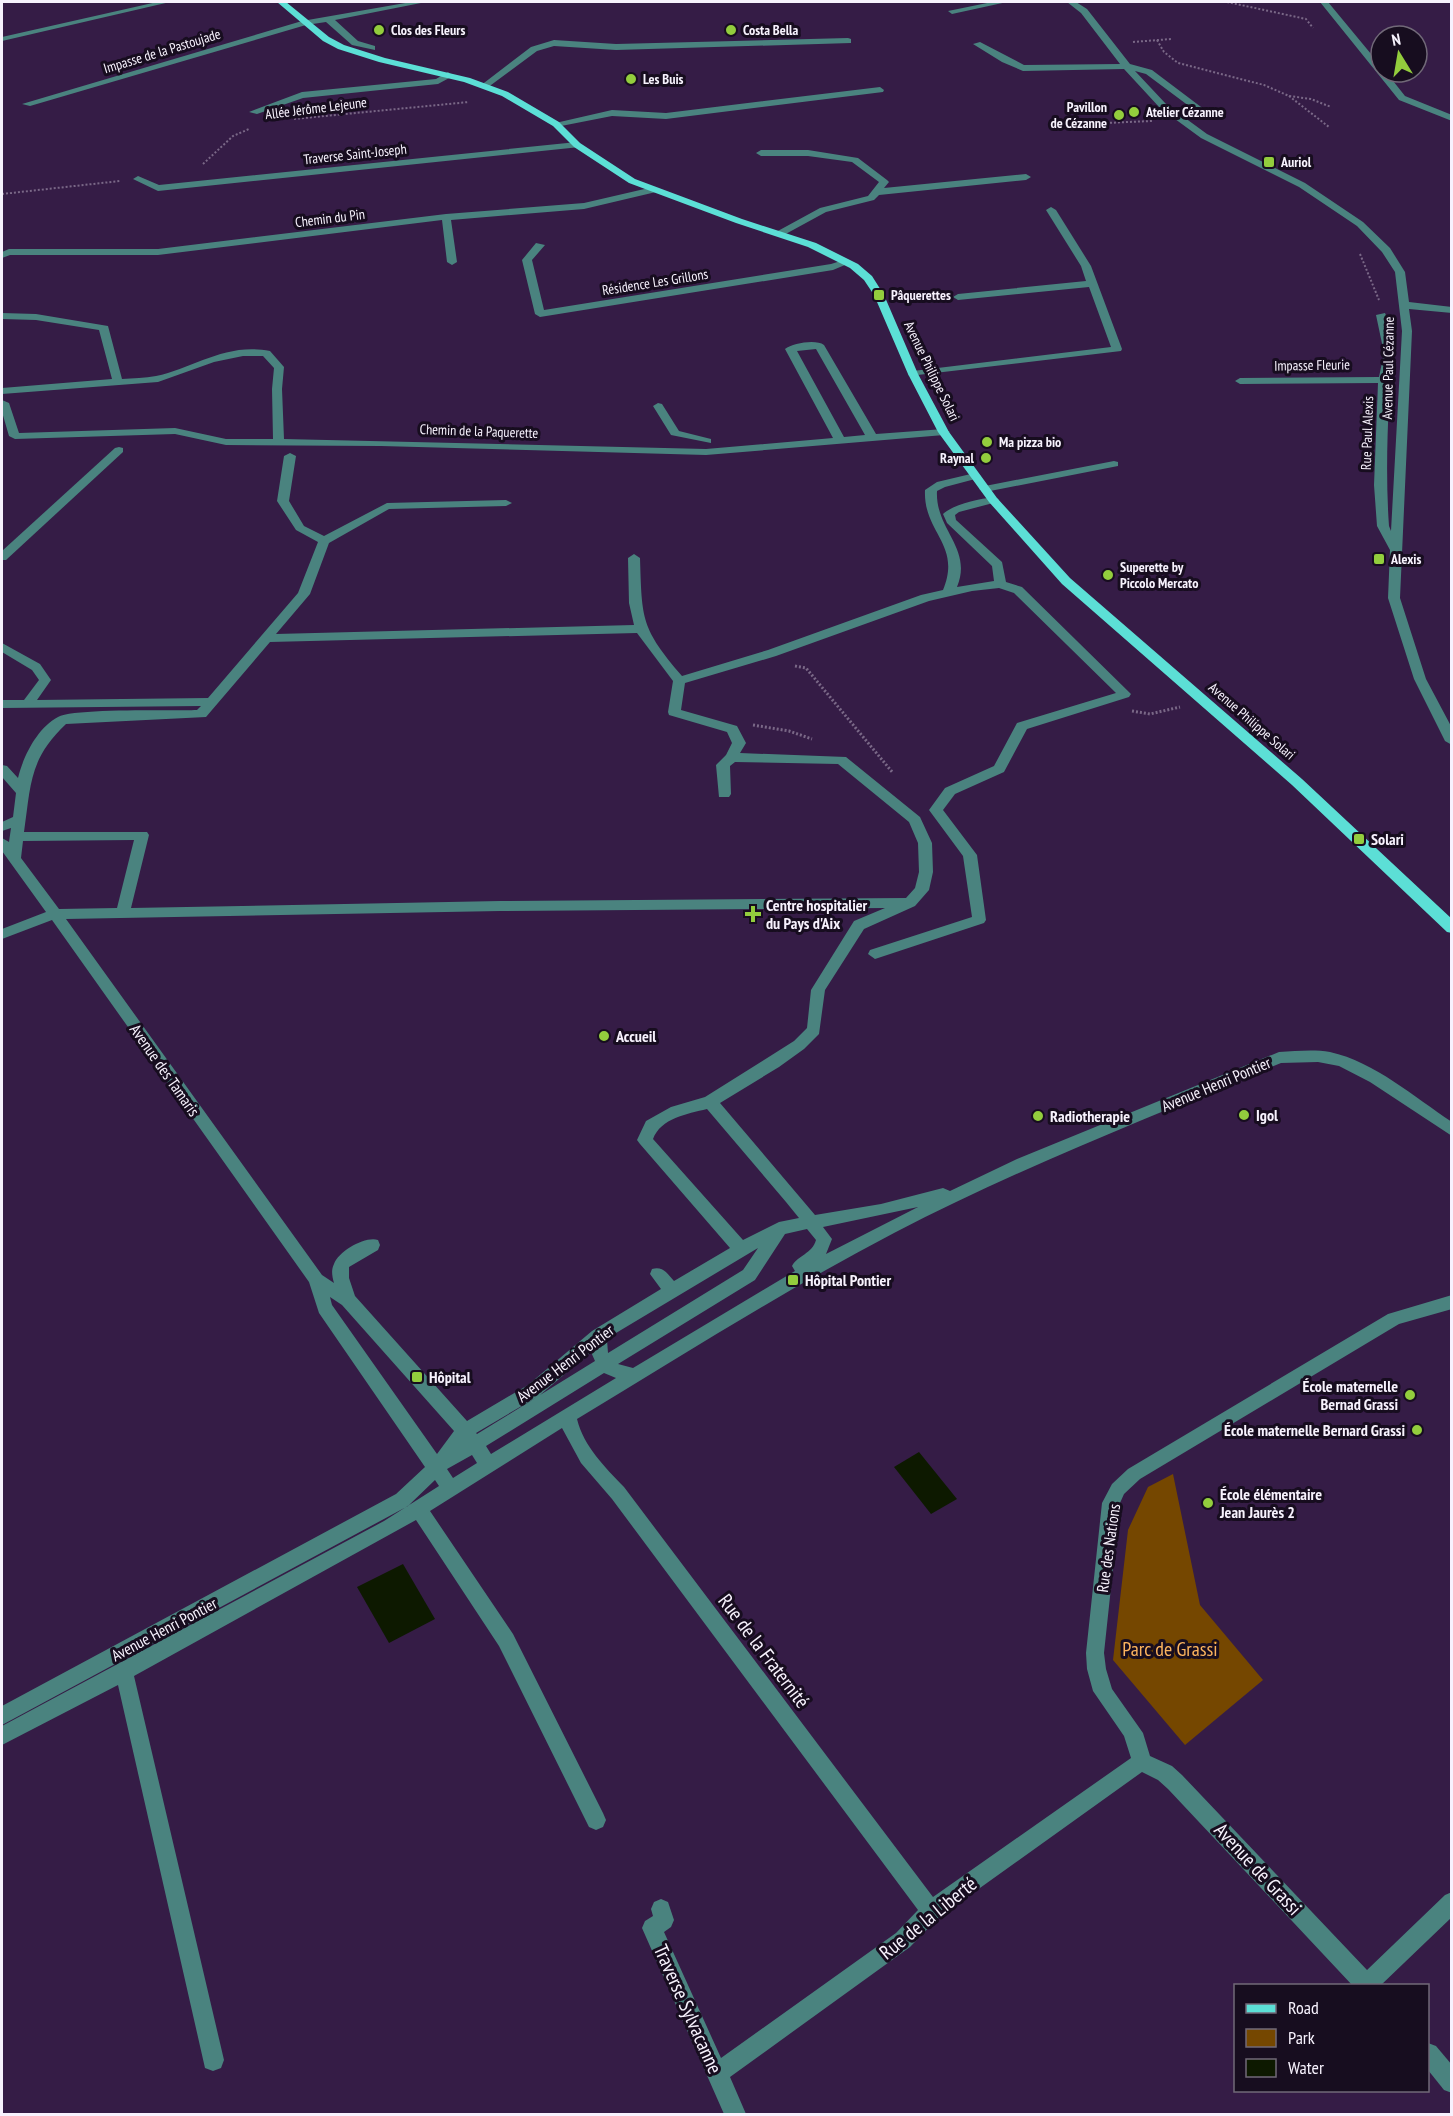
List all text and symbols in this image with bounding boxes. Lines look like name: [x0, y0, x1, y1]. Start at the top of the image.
place label: Clos des Fleurs: [391, 21, 465, 39]
place label: Costa Bella: [743, 21, 799, 39]
marker: Clos des Fleurs: [372, 23, 386, 37]
marker: Costa Bella: [724, 23, 738, 37]
north arrow: [1369, 24, 1429, 84]
street label: Impasse de la Pastoujade: [101, 25, 223, 77]
text: N: [1390, 29, 1402, 50]
place label: Les Buis: [643, 70, 684, 88]
marker: Les Buis: [624, 72, 638, 86]
street label: Allée Jérôme Lejeune: [264, 93, 368, 123]
place label: Pavillon de Cézanne: [1050, 98, 1107, 132]
place label: Atelier Cézanne: [1145, 103, 1224, 121]
marker: Atelier Cézanne: [1127, 105, 1141, 119]
marker: Pavillon de Cézanne: [1112, 108, 1126, 122]
street label: Traverse Saint-Joseph: [303, 140, 407, 168]
place label: Auriol: [1280, 153, 1312, 171]
marker: Auriol: [1262, 155, 1276, 169]
street label: Chemin du Pin: [294, 205, 366, 231]
street label: Résidence Les Grillons: [601, 265, 710, 299]
place label: Pâquerettes: [891, 286, 951, 304]
marker: Pâquerettes: [872, 288, 886, 302]
street label: Avenue Paul Cézanne: [1378, 316, 1398, 419]
street label: Avenue Philippe Solari: [900, 318, 964, 424]
street label: Impasse Fleurie: [1274, 355, 1350, 375]
street label: Rue Paul Alexis: [1357, 395, 1377, 470]
street label: Chemin de la Paquerette: [419, 420, 539, 442]
place label: Ma pizza bio: [999, 433, 1061, 451]
marker: Ma pizza bio: [980, 435, 994, 449]
place label: Raynal: [940, 449, 975, 467]
marker: Raynal: [979, 451, 993, 465]
place label: Alexis: [1390, 550, 1421, 568]
marker: Alexis: [1372, 552, 1386, 566]
place label: Superette by Piccolo Mercato: [1120, 558, 1198, 592]
marker: Superette by Piccolo Mercato: [1101, 568, 1115, 582]
street label: Avenue Philippe Solari: [1205, 678, 1299, 764]
place label: Solari: [1371, 829, 1404, 849]
marker: Solari: [1352, 832, 1366, 846]
place label: Centre hospitalier du Pays d'Aix: [766, 895, 868, 933]
marker: Centre hospitalier du Pays d'Aix: [744, 905, 762, 923]
street label: Avenue des Tamaris: [126, 1020, 204, 1120]
place label: Accueil: [615, 1026, 656, 1046]
marker: Accueil: [597, 1029, 611, 1043]
street label: Avenue Henri Pontier: [1158, 1052, 1274, 1116]
place label: Igol: [1256, 1105, 1278, 1125]
place label: Radiotherapie: [1050, 1106, 1130, 1126]
marker: Igol: [1237, 1108, 1251, 1122]
marker: Radiotherapie: [1031, 1109, 1045, 1123]
place label: Hôpital Pontier: [805, 1270, 891, 1290]
marker: Hôpital Pontier: [786, 1273, 800, 1287]
street label: Avenue Henri Pontier: [512, 1319, 618, 1406]
place label: Hôpital: [429, 1367, 471, 1387]
marker: Hôpital: [410, 1370, 424, 1384]
place label: École maternelle Bernad Grassi: [1303, 1376, 1398, 1414]
marker: École maternelle Bernad Grassi: [1403, 1388, 1417, 1402]
place label: École maternelle Bernard Grassi: [1224, 1420, 1405, 1440]
marker: École maternelle Bernard Grassi: [1410, 1423, 1424, 1437]
place label: École élémentaire Jean Jaurès 2: [1219, 1484, 1322, 1522]
marker: École élémentaire Jean Jaurès 2: [1201, 1496, 1215, 1510]
street label: Rue des Nations: [1092, 1502, 1124, 1594]
street label: Rue de la Fraternité: [713, 1589, 815, 1713]
street label: Avenue Henri Pontier: [108, 1592, 221, 1665]
park label: Parc de Grassi: [1122, 1636, 1218, 1662]
street label: Avenue de Grassi: [1209, 1817, 1307, 1921]
street label: Rue de la Liberté: [874, 1871, 982, 1965]
street label: Traverse Sylvacanne: [648, 1940, 728, 2078]
legend: [1234, 1984, 1429, 2092]
text: Road: [1288, 1996, 1319, 2019]
text: Park: [1288, 2026, 1315, 2049]
text: Water: [1288, 2056, 1324, 2079]

